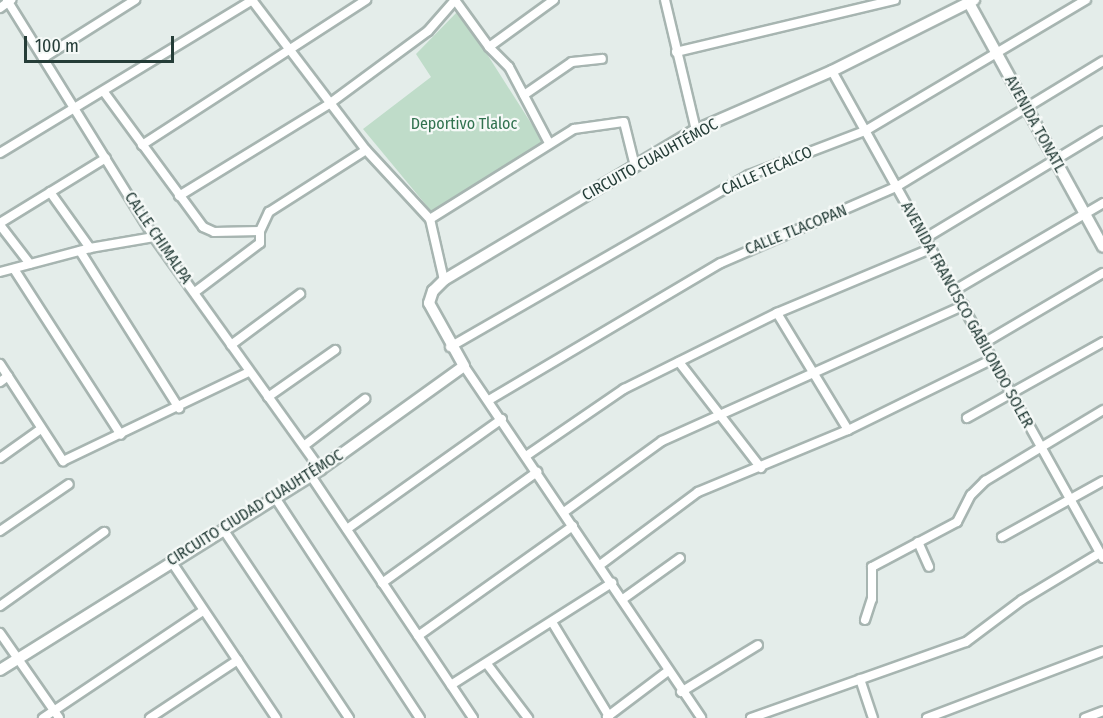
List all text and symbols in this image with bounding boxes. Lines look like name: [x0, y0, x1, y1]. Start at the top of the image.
scale bar: [27, 24, 177, 62]
text: 100 m: [35, 35, 79, 57]
street label: AVENIDA TONATL: [1000, 72, 1070, 176]
park label: Deportivo Tlaloc: [411, 114, 517, 134]
street label: CIRCUITO CUAUHTÉMOC: [579, 115, 721, 205]
street label: CALLE TECALCO: [719, 142, 815, 200]
street label: CALLE CHIMALPA: [120, 188, 196, 288]
street label: AVENIDA FRANCISCO GABILONDO SOLER: [897, 198, 1037, 432]
street label: CALLE TLACOPAN: [742, 201, 850, 259]
street label: CIRCUITO CIUDAD CUAUHTÉMOC: [163, 446, 347, 570]

